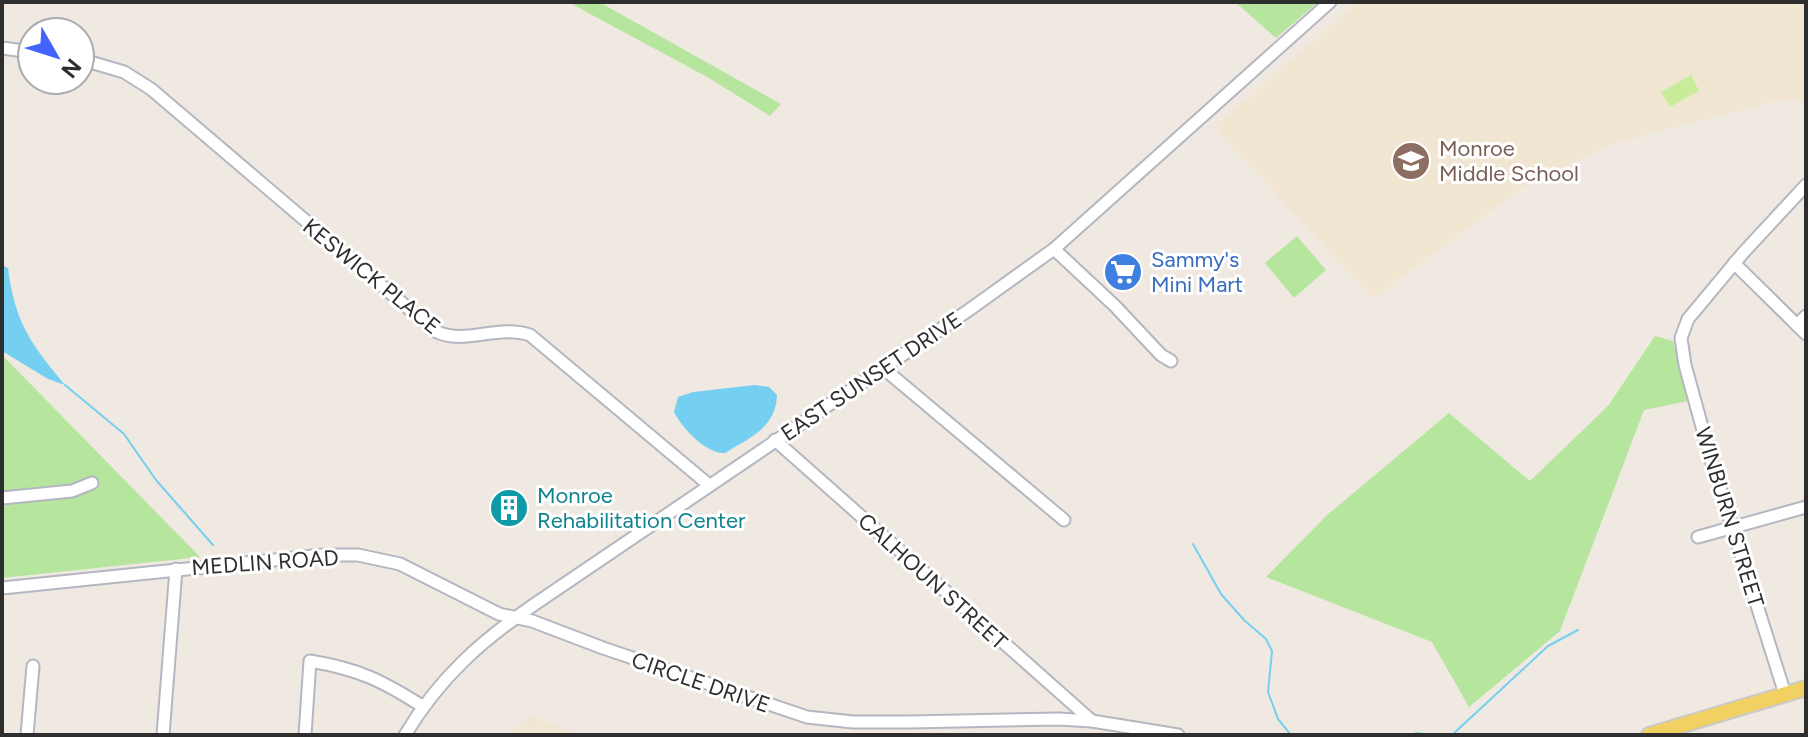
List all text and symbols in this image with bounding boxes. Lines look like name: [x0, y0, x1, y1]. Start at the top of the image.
north arrow: [16, 16, 96, 96]
text: N: [55, 53, 87, 83]
place label: Monroe Middle School: [1439, 135, 1579, 187]
school or university icon: Monroe Middle School: [1390, 140, 1432, 182]
street label: KESWICK PLACE: [297, 213, 446, 340]
place label: Sammy's Mini Mart: [1151, 246, 1243, 298]
supermarket icon: Sammy's Mini Mart: [1102, 251, 1144, 293]
street label: EAST SUNSET DRIVE: [776, 306, 967, 447]
street label: WINBURN STREET: [1689, 424, 1770, 610]
place label: Monroe Rehabilitation Center: [537, 482, 746, 534]
building icon: Monroe Rehabilitation Center: [488, 487, 530, 529]
street label: CALHOUN STREET: [852, 507, 1013, 655]
street label: MEDLIN ROAD: [191, 544, 340, 581]
street label: CIRCLE DRIVE: [628, 646, 774, 719]

